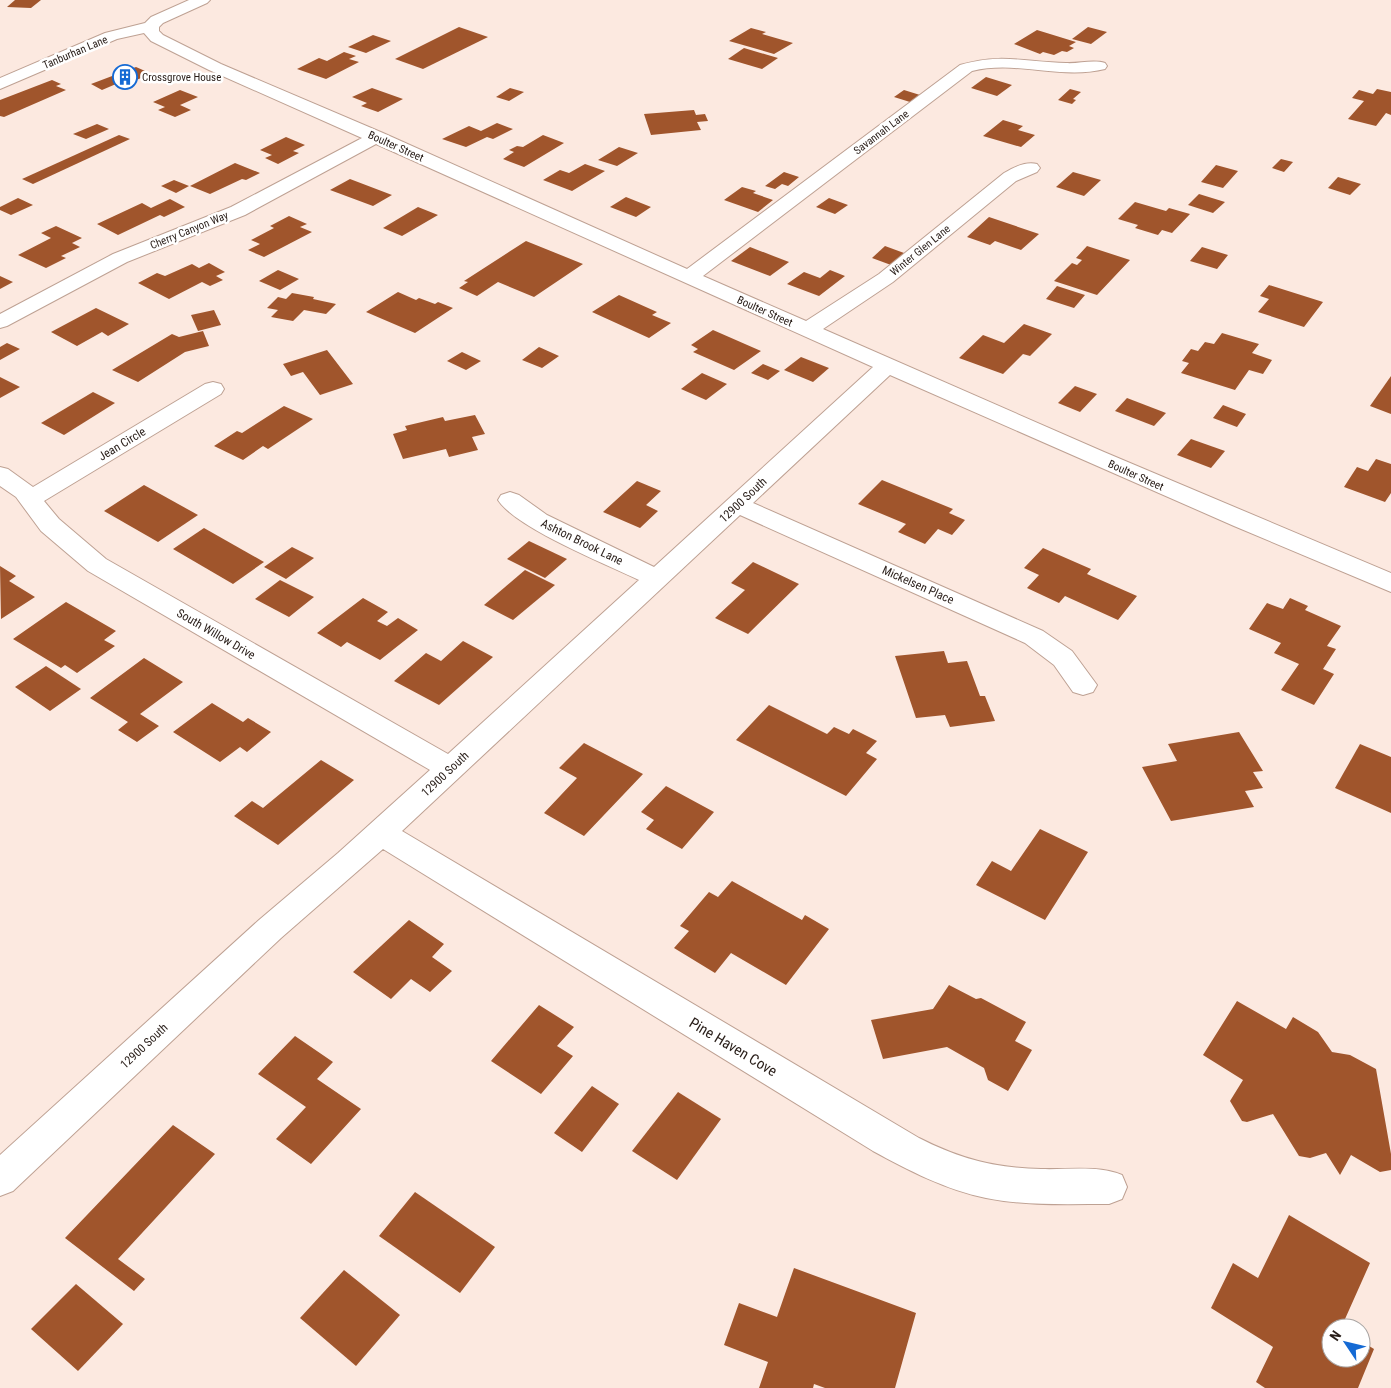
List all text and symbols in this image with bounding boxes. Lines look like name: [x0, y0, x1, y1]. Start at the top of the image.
street label: Tanburhan Lane: [41, 33, 110, 72]
building icon: Crossgrove House: [112, 64, 138, 90]
place label: Crossgrove House: [142, 71, 221, 84]
street label: Savannah Lane: [851, 107, 911, 157]
street label: Boulter Street: [366, 128, 426, 164]
street label: Cherry Canyon Way: [148, 209, 231, 252]
street label: Winter Glen Lane: [888, 222, 953, 279]
street label: Boulter Street: [735, 293, 795, 329]
street label: Jean Circle: [96, 424, 149, 464]
street label: Boulter Street: [1106, 457, 1166, 493]
street label: 12900 South: [716, 474, 770, 525]
street label: Ashton Brook Lane: [539, 516, 626, 568]
street label: Mickelsen Place: [880, 563, 956, 607]
street label: South Willow Drive: [174, 606, 258, 662]
street label: 12900 South: [418, 748, 472, 799]
street label: Pine Haven Cove: [686, 1014, 780, 1080]
street label: 12900 South: [117, 1020, 171, 1071]
north arrow: [1321, 1318, 1371, 1368]
text: N: [1326, 1327, 1344, 1344]

